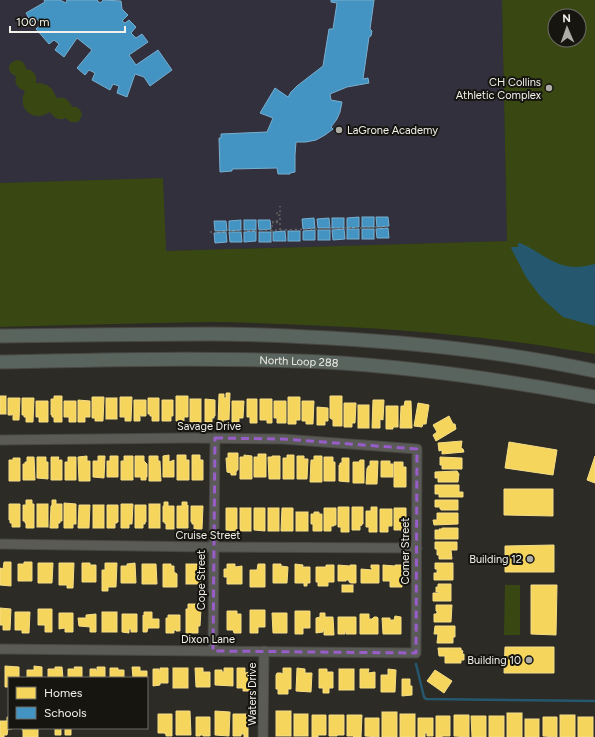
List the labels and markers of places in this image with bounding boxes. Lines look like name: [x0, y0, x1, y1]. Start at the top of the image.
place label: CH Collins Athletic Complex: [456, 76, 542, 102]
marker: CH Collins Athletic Complex: [544, 83, 554, 93]
place label: LaGrone Academy: [347, 124, 438, 137]
marker: LaGrone Academy: [334, 125, 344, 135]
place label: Building 12: [469, 553, 522, 566]
marker: Building 12: [525, 554, 535, 564]
place label: Building 10: [467, 654, 521, 667]
marker: Building 10: [524, 655, 534, 665]

